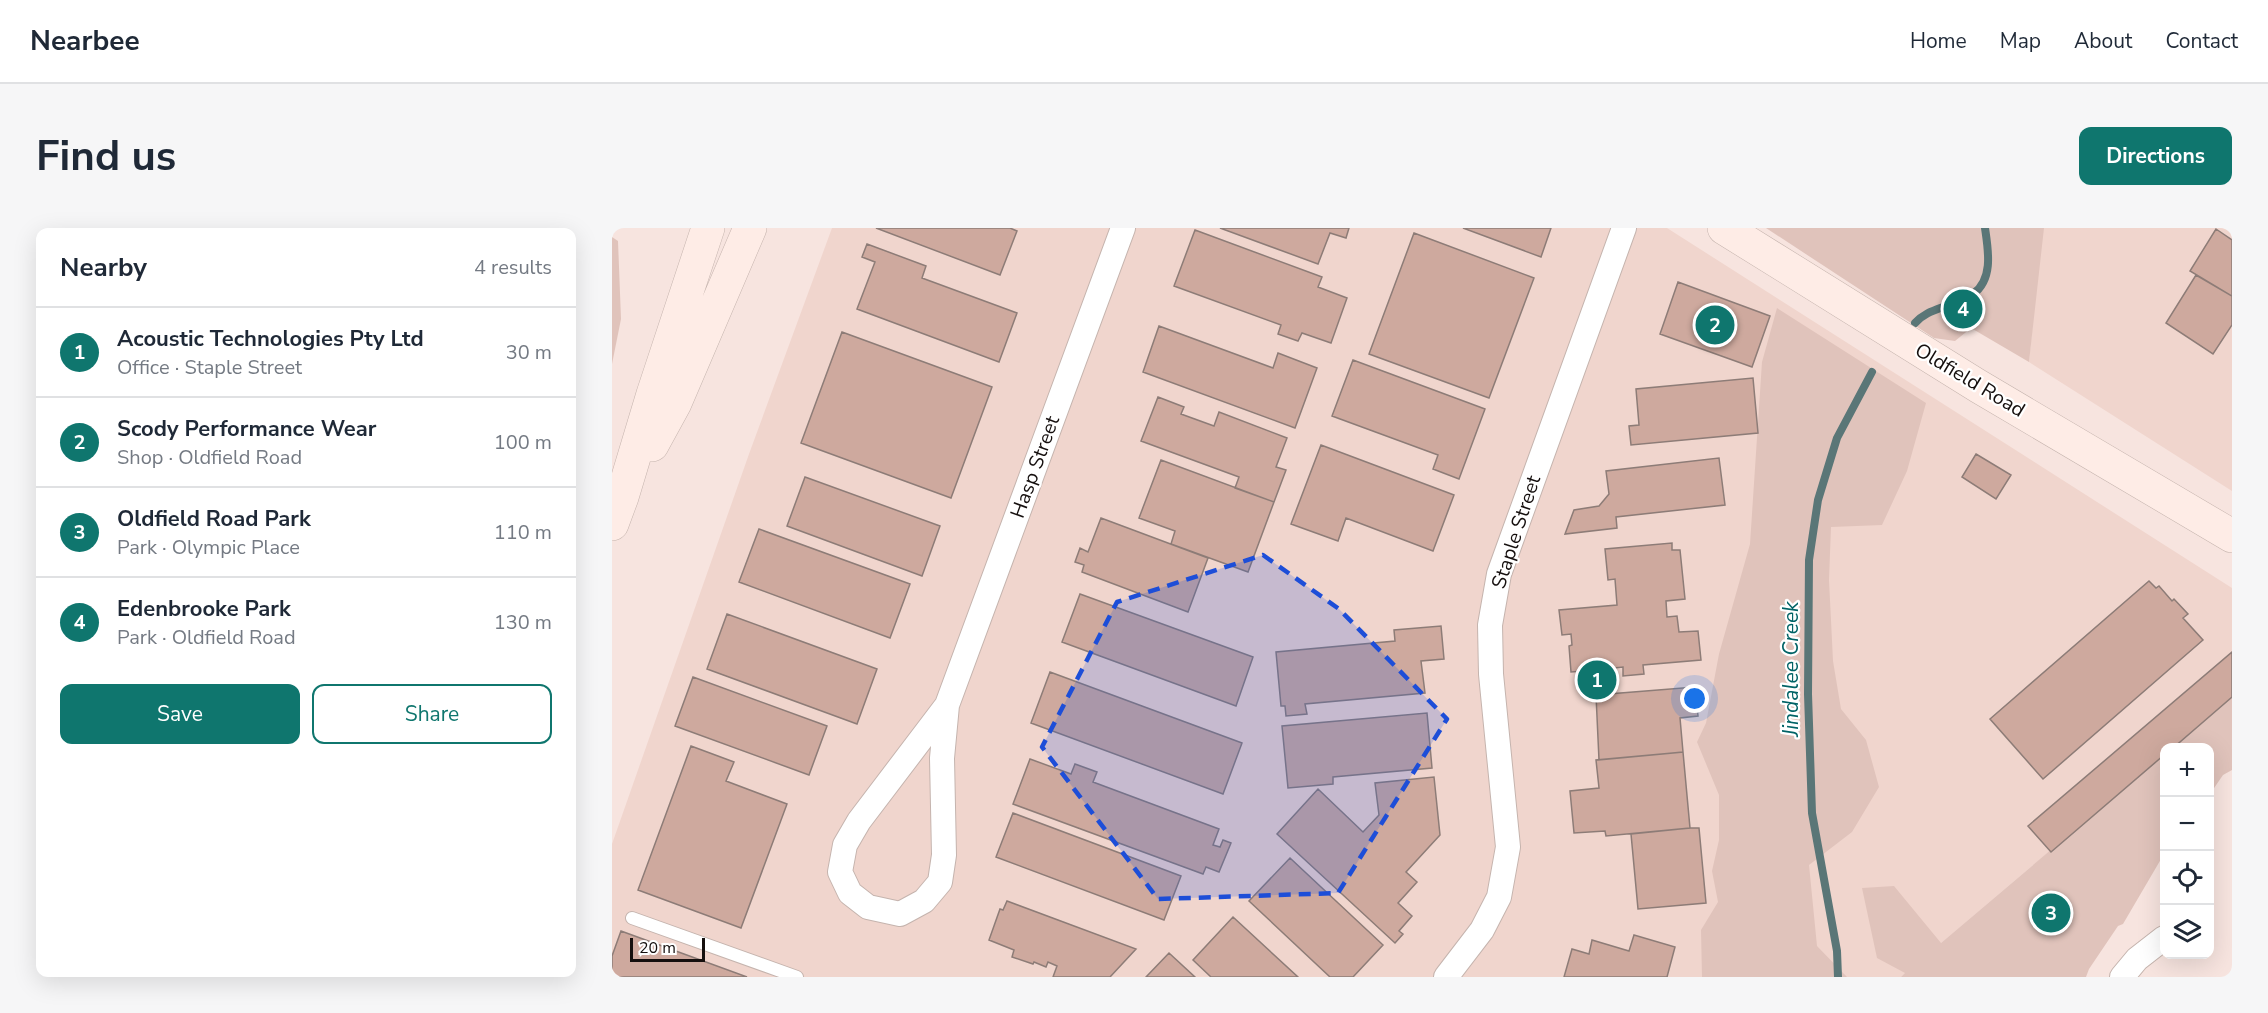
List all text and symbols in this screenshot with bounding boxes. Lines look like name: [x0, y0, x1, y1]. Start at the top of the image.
text: Nearbee: [30, 22, 140, 60]
text: Home: [1910, 27, 1967, 55]
text: Map: [2000, 27, 2041, 55]
text: About: [2074, 27, 2132, 55]
text: Contact: [2165, 27, 2238, 55]
button: Directions: [2079, 127, 2232, 185]
text: Find us: [36, 128, 176, 185]
text: Nearby: [60, 250, 147, 285]
text: 4 results: [474, 254, 552, 281]
pin: 4: [1944, 286, 1982, 332]
pin: 2: [1696, 302, 1734, 348]
text: Acoustic Technologies Pty Ltd: [117, 324, 424, 354]
street label: Oldfield Road: [1910, 337, 2030, 423]
text: 1: [74, 339, 86, 366]
text: 30 m: [506, 339, 552, 366]
text: Office · Staple Street: [117, 354, 302, 381]
street label: Hasp Street: [1004, 411, 1066, 522]
text: Scody Performance Wear: [117, 414, 376, 444]
text: 2: [74, 429, 86, 456]
text: 100 m: [494, 429, 552, 456]
text: Shop · Oldfield Road: [117, 444, 302, 471]
street label: Staple Street: [1485, 471, 1547, 592]
text: Oldfield Road Park: [117, 504, 311, 534]
text: 3: [74, 519, 86, 546]
text: 110 m: [494, 519, 552, 546]
text: Park · Olympic Place: [117, 534, 300, 561]
text: Edenbrooke Park: [117, 594, 291, 624]
water label: Jindalee Creek: [1777, 601, 1805, 738]
text: 4: [74, 609, 86, 636]
text: 130 m: [494, 609, 552, 636]
text: Park · Oldfield Road: [117, 624, 296, 651]
pin: 1: [1578, 658, 1616, 702]
button: Save: [60, 684, 300, 744]
button: Share: [312, 684, 552, 744]
your location: [1680, 684, 1709, 713]
map controls: [2160, 743, 2214, 959]
button: +: [2160, 743, 2214, 797]
button: −: [2160, 797, 2214, 851]
button: locate: [2160, 851, 2214, 905]
pin: 3: [2032, 890, 2070, 936]
button: layers: [2160, 905, 2214, 959]
scale bar: [630, 935, 705, 962]
text: 20 m: [639, 937, 676, 959]

